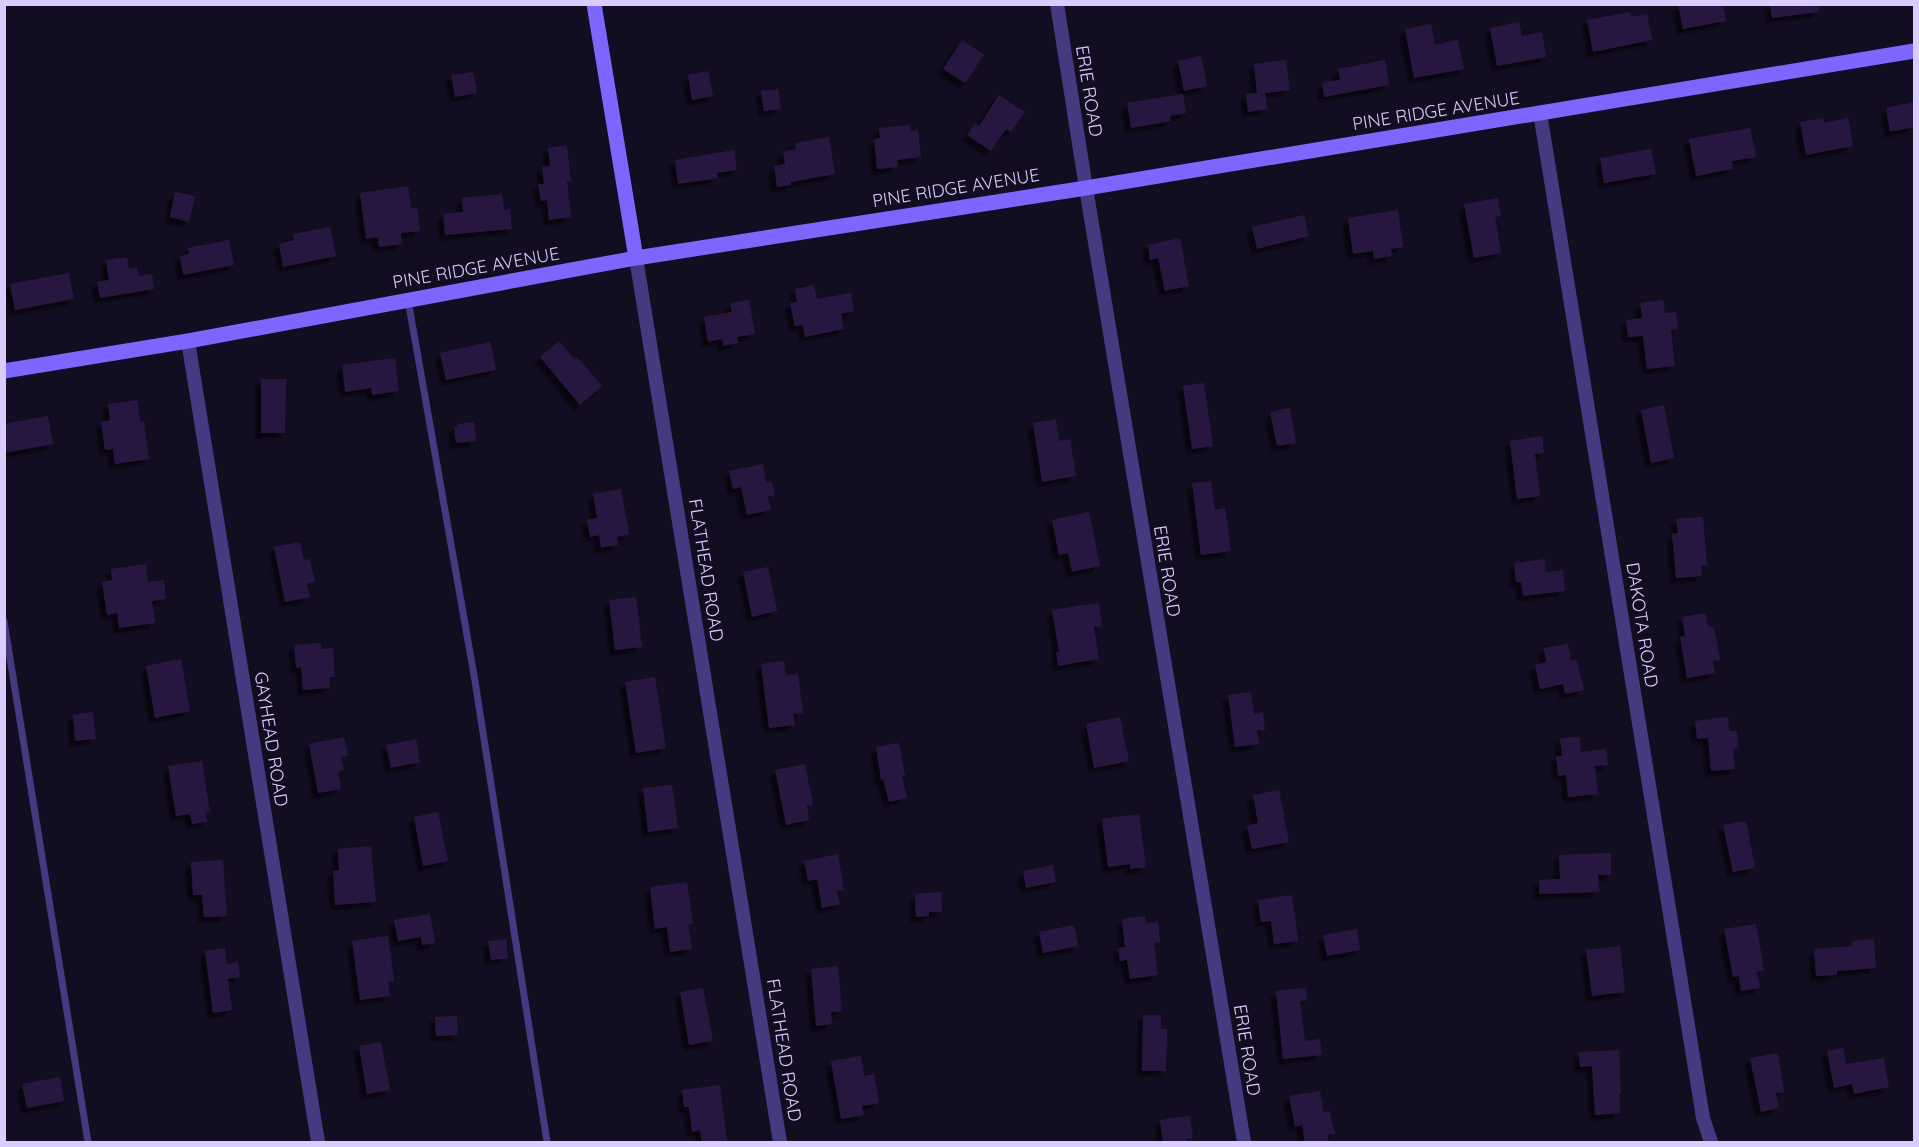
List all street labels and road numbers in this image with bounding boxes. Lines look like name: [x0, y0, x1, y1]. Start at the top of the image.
street label: ERIE ROAD: [1071, 44, 1108, 138]
street label: PINE RIDGE AVENUE: [1351, 86, 1521, 135]
street label: PINE RIDGE AVENUE: [871, 163, 1041, 212]
street label: PINE RIDGE AVENUE: [391, 242, 561, 294]
street label: FLATHEAD ROAD: [684, 497, 729, 643]
street label: ERIE ROAD: [1149, 524, 1186, 618]
street label: DAKOTA ROAD: [1621, 561, 1664, 689]
street label: GAYHEAD ROAD: [249, 670, 294, 808]
street label: FLATHEAD ROAD: [762, 977, 807, 1123]
street label: ERIE ROAD: [1229, 1003, 1266, 1097]

